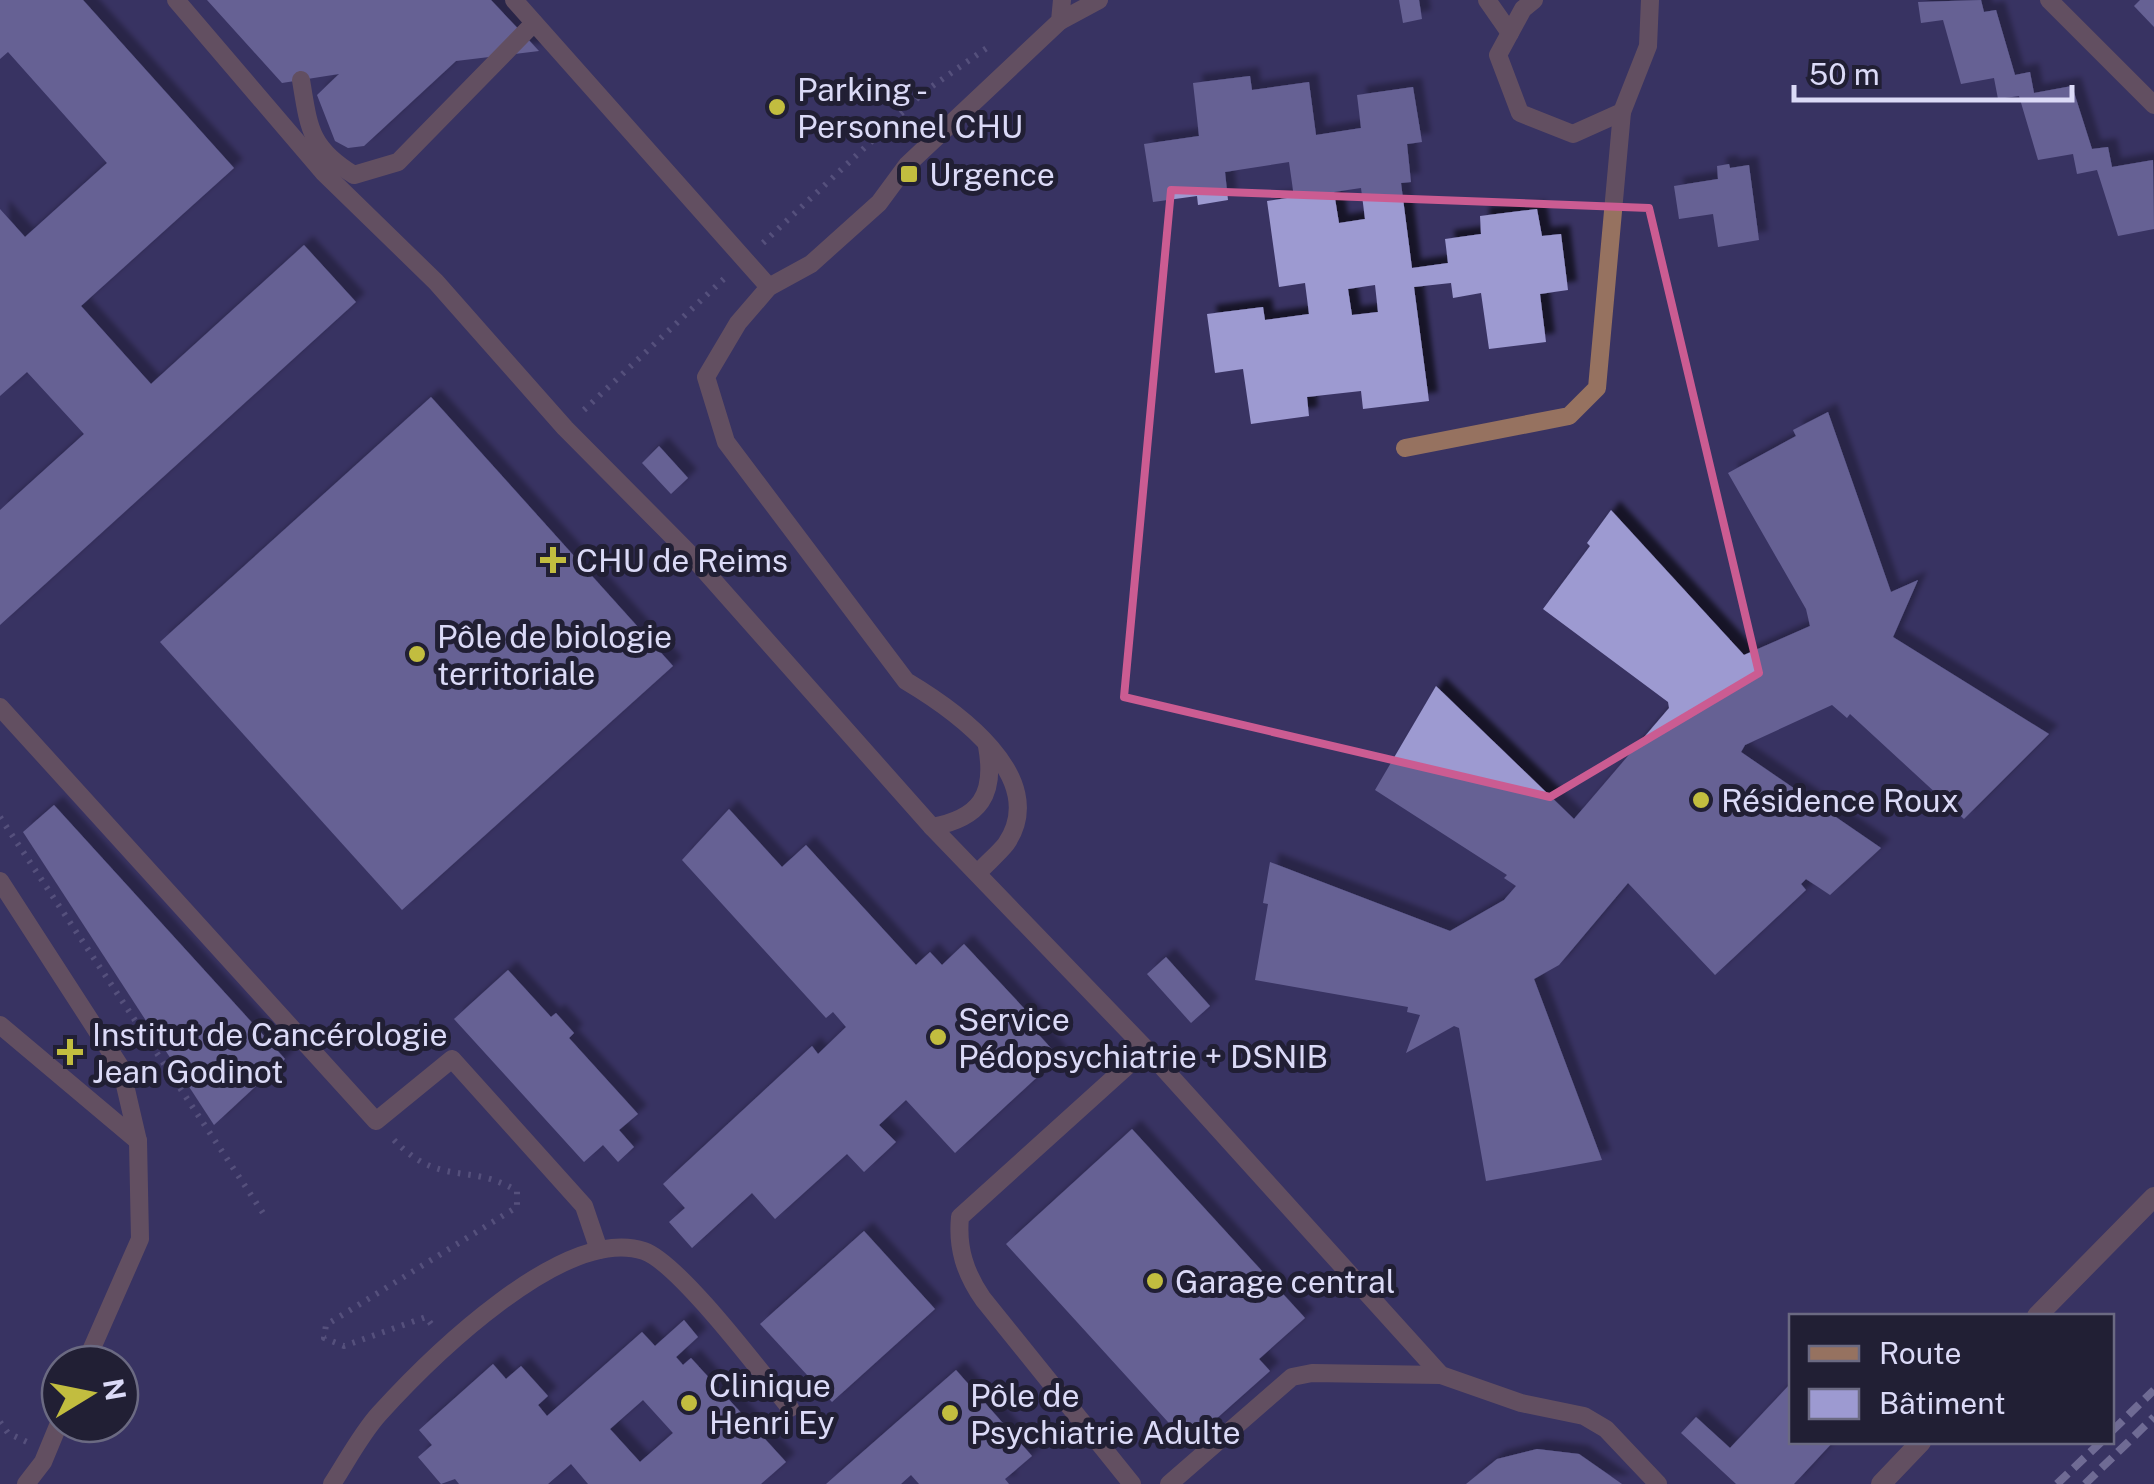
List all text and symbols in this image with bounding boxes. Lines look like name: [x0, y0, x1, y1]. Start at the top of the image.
scale bar: [1794, 40, 2072, 102]
text: 50 m: [1809, 56, 1880, 92]
place label: Parking - Personnel CHU: [797, 71, 1023, 145]
marker: Parking - Personnel CHU: [766, 96, 788, 118]
place label: Urgence: [929, 156, 1055, 193]
marker: Urgence: [898, 163, 920, 185]
place label: CHU de Reims: [576, 542, 788, 579]
marker: CHU de Reims: [540, 547, 566, 573]
place label: Pôle de biologie territoriale: [437, 618, 672, 692]
marker: Pôle de biologie territoriale: [406, 643, 428, 665]
place label: Résidence Roux: [1721, 782, 1959, 819]
marker: Résidence Roux: [1690, 789, 1712, 811]
place label: Service Pédopsychiatrie + DSNIB: [958, 1001, 1328, 1075]
place label: Institut de Cancérologie Jean Godinot: [92, 1016, 448, 1090]
marker: Service Pédopsychiatrie + DSNIB: [927, 1026, 949, 1048]
marker: Institut de Cancérologie Jean Godinot: [57, 1039, 83, 1065]
place label: Garage central: [1175, 1263, 1395, 1300]
marker: Garage central: [1144, 1270, 1166, 1292]
legend: [1789, 1314, 2114, 1444]
text: Route: [1879, 1335, 1961, 1371]
north arrow: [40, 1344, 140, 1444]
place label: Clinique Henri Ey: [709, 1367, 835, 1441]
text: N: [97, 1376, 133, 1403]
place label: Pôle de Psychiatrie Adulte: [970, 1377, 1241, 1451]
text: Bâtiment: [1879, 1385, 2006, 1421]
marker: Clinique Henri Ey: [678, 1392, 700, 1414]
marker: Pôle de Psychiatrie Adulte: [939, 1402, 961, 1424]

